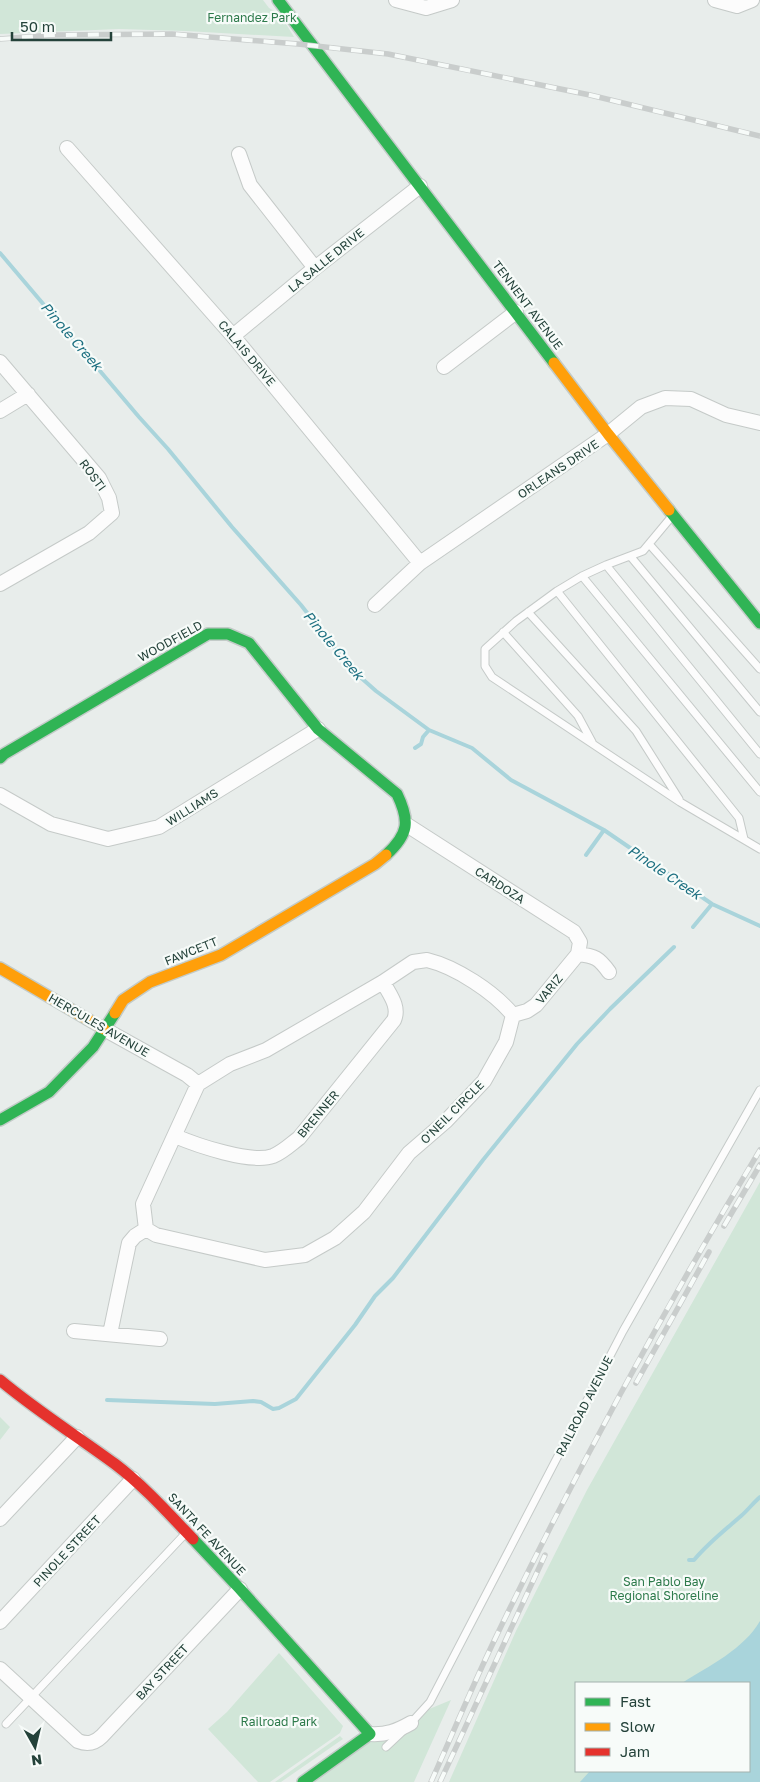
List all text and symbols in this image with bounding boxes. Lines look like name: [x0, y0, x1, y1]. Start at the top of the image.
scale bar: [12, 10, 111, 42]
park label: Fernandez Park: [207, 10, 297, 25]
text: 50 m: [20, 17, 55, 35]
street label: LA SALLE DRIVE: [285, 225, 367, 295]
street label: TENNENT AVENUE: [490, 258, 566, 352]
water label: Pinole Creek: [38, 298, 108, 375]
street label: CALAIS DRIVE: [215, 317, 279, 389]
street label: ORLEANS DRIVE: [515, 436, 601, 502]
street label: ROSTI: [76, 456, 110, 494]
water label: Pinole Creek: [300, 607, 369, 685]
street label: WOODFIELD: [135, 617, 205, 665]
street label: WILLIAMS: [163, 785, 221, 829]
water label: Pinole Creek: [625, 841, 707, 904]
street label: CARDOZA: [472, 863, 528, 907]
street label: FAWCETT: [162, 933, 220, 968]
street label: VARIZ: [532, 971, 566, 1007]
street label: HERCULES AVENUE: [46, 990, 152, 1060]
street label: O'NEIL CIRCLE: [417, 1077, 487, 1147]
street label: BRENNER: [294, 1087, 342, 1141]
street label: RAILROAD AVENUE: [552, 1353, 616, 1459]
street label: SANTA FE AVENUE: [165, 1490, 249, 1578]
street label: PINOLE STREET: [30, 1512, 104, 1590]
park label: San Pablo Bay Regional Shoreline: [610, 1574, 719, 1603]
street label: BAY STREET: [132, 1641, 192, 1703]
legend: [575, 1682, 750, 1772]
text: Fast: [620, 1692, 651, 1710]
park label: Railroad Park: [241, 1714, 318, 1729]
text: Slow: [620, 1717, 655, 1735]
north arrow: [10, 1722, 60, 1772]
text: Jam: [620, 1742, 650, 1760]
text: N: [30, 1751, 43, 1770]

